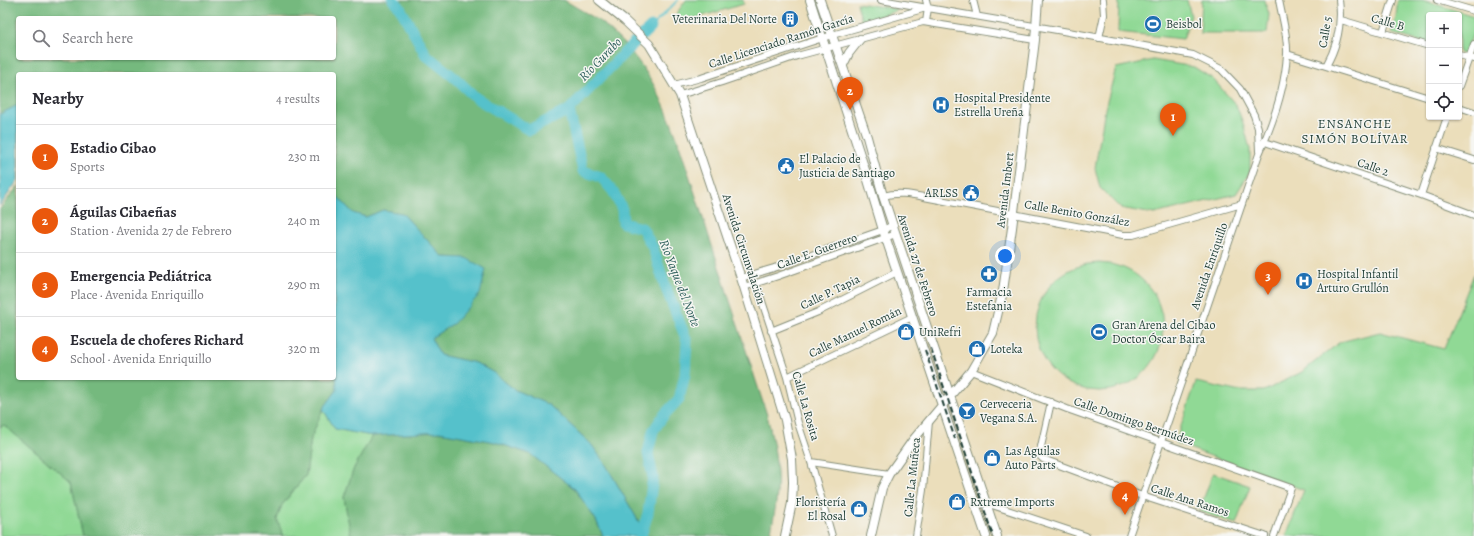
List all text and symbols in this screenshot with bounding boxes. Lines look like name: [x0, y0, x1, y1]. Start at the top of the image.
building icon: Veterinaria Del Norte: [780, 9, 800, 29]
street label: Calle Licenciado Ramón García: [706, 10, 856, 72]
street label: Calle B: [1370, 10, 1406, 34]
place label: Veterinaria Del Norte: [671, 11, 777, 27]
map controls: [1426, 12, 1462, 120]
button: +: [1426, 12, 1462, 48]
sports icon: Beisbol: [1143, 14, 1163, 34]
street label: Calle 5: [1314, 15, 1336, 49]
search box: [16, 16, 336, 60]
place label: Beisbol: [1166, 16, 1202, 32]
icon: search: [30, 27, 52, 49]
text: Search here: [62, 28, 133, 48]
water label: Río Gurabo: [575, 34, 625, 84]
button: −: [1426, 48, 1462, 84]
pin: 2: [837, 77, 863, 110]
button: locate: [1426, 84, 1462, 120]
text: Nearby: [32, 87, 83, 110]
text: 4 results: [276, 90, 320, 107]
place label: Hospital Presidente Estrella Ureña: [954, 90, 1050, 120]
hospital icon: Hospital Presidente Estrella Ureña: [931, 95, 951, 115]
pin: 1: [1160, 103, 1186, 136]
district label: ENSANCHE SIMÓN BOLÍVAR: [1301, 115, 1409, 147]
text: Estadio Cibao: [70, 138, 156, 158]
text: 1: [43, 148, 47, 165]
text: 230 m: [288, 148, 320, 165]
place label: El Palacio de Justicia de Santiago: [799, 151, 895, 181]
street label: Avenida Imbert: [992, 151, 1018, 230]
street label: Calle 2: [1355, 154, 1391, 180]
public building icon: El Palacio de Justicia de Santiago: [776, 156, 796, 176]
text: Sports: [70, 158, 105, 175]
public building icon: ARLSS: [961, 183, 981, 203]
place label: ARLSS: [924, 185, 958, 201]
street label: Avenida Circunvalación: [718, 191, 770, 307]
street label: Calle Benito González: [1023, 196, 1131, 230]
text: Águilas Cibaeñas: [70, 202, 177, 222]
street label: Avenida 27 de Febrero: [894, 211, 942, 318]
text: 2: [42, 212, 48, 229]
text: 240 m: [288, 212, 320, 229]
street label: Avenida Enriquillo: [1186, 220, 1231, 313]
text: Station · Avenida 27 de Febrero: [70, 222, 232, 239]
street label: Calle E. Guerrero: [775, 229, 859, 273]
water label: Río Yaque del Norte: [656, 237, 705, 329]
your location: [995, 246, 1015, 266]
pin: 3: [1255, 262, 1281, 295]
pharmacy icon: Farmacia Estefania: [979, 264, 999, 284]
text: Emergencia Pediátrica: [70, 266, 212, 286]
place label: Hospital Infantil Arturo Grullón: [1316, 266, 1398, 296]
street label: Calle P. Tapia: [798, 271, 863, 313]
hospital icon: Hospital Infantil Arturo Grullón: [1294, 271, 1314, 291]
text: 3: [42, 276, 48, 293]
text: 290 m: [288, 276, 320, 293]
place label: Farmacia Estefania: [966, 284, 1013, 314]
text: Place · Avenida Enriquillo: [70, 286, 204, 303]
street label: Calle Manuel Román: [806, 302, 904, 361]
place label: Gran Arena del Cibao Doctor Óscar Baira: [1112, 317, 1215, 347]
shop icon: UniRefri: [896, 322, 916, 342]
sports icon: Gran Arena del Cibao Doctor Óscar Baira: [1089, 322, 1109, 342]
place label: UniRefri: [919, 324, 961, 340]
text: Escuela de choferes Richard: [70, 330, 244, 350]
shop icon: Loteka: [967, 339, 987, 359]
text: 4: [42, 340, 48, 357]
text: 320 m: [288, 340, 320, 357]
place label: Loteka: [990, 341, 1023, 357]
text: School · Avenida Enriquillo: [70, 350, 211, 367]
street label: Calle La Rosita: [788, 369, 824, 443]
street label: Calle Domingo Bermúdez: [1072, 393, 1196, 449]
place label: Cerveceria Vegana S.A.: [979, 396, 1038, 426]
bar icon: Cerveceria Vegana S.A.: [957, 401, 977, 421]
street label: Calle La Muñeca: [900, 436, 924, 518]
place label: Las Aguilas Auto Parts: [1004, 443, 1060, 473]
shop icon: Las Aguilas Auto Parts: [982, 448, 1002, 468]
street label: Calle Ana Ramos: [1149, 480, 1231, 520]
pin: 4: [1112, 482, 1138, 515]
shop icon: Rxtreme Imports: [947, 492, 967, 512]
place label: Floristería El Rosal: [795, 494, 846, 524]
place label: Rxtreme Imports: [970, 494, 1055, 510]
shop icon: Floristería El Rosal: [849, 499, 869, 519]

